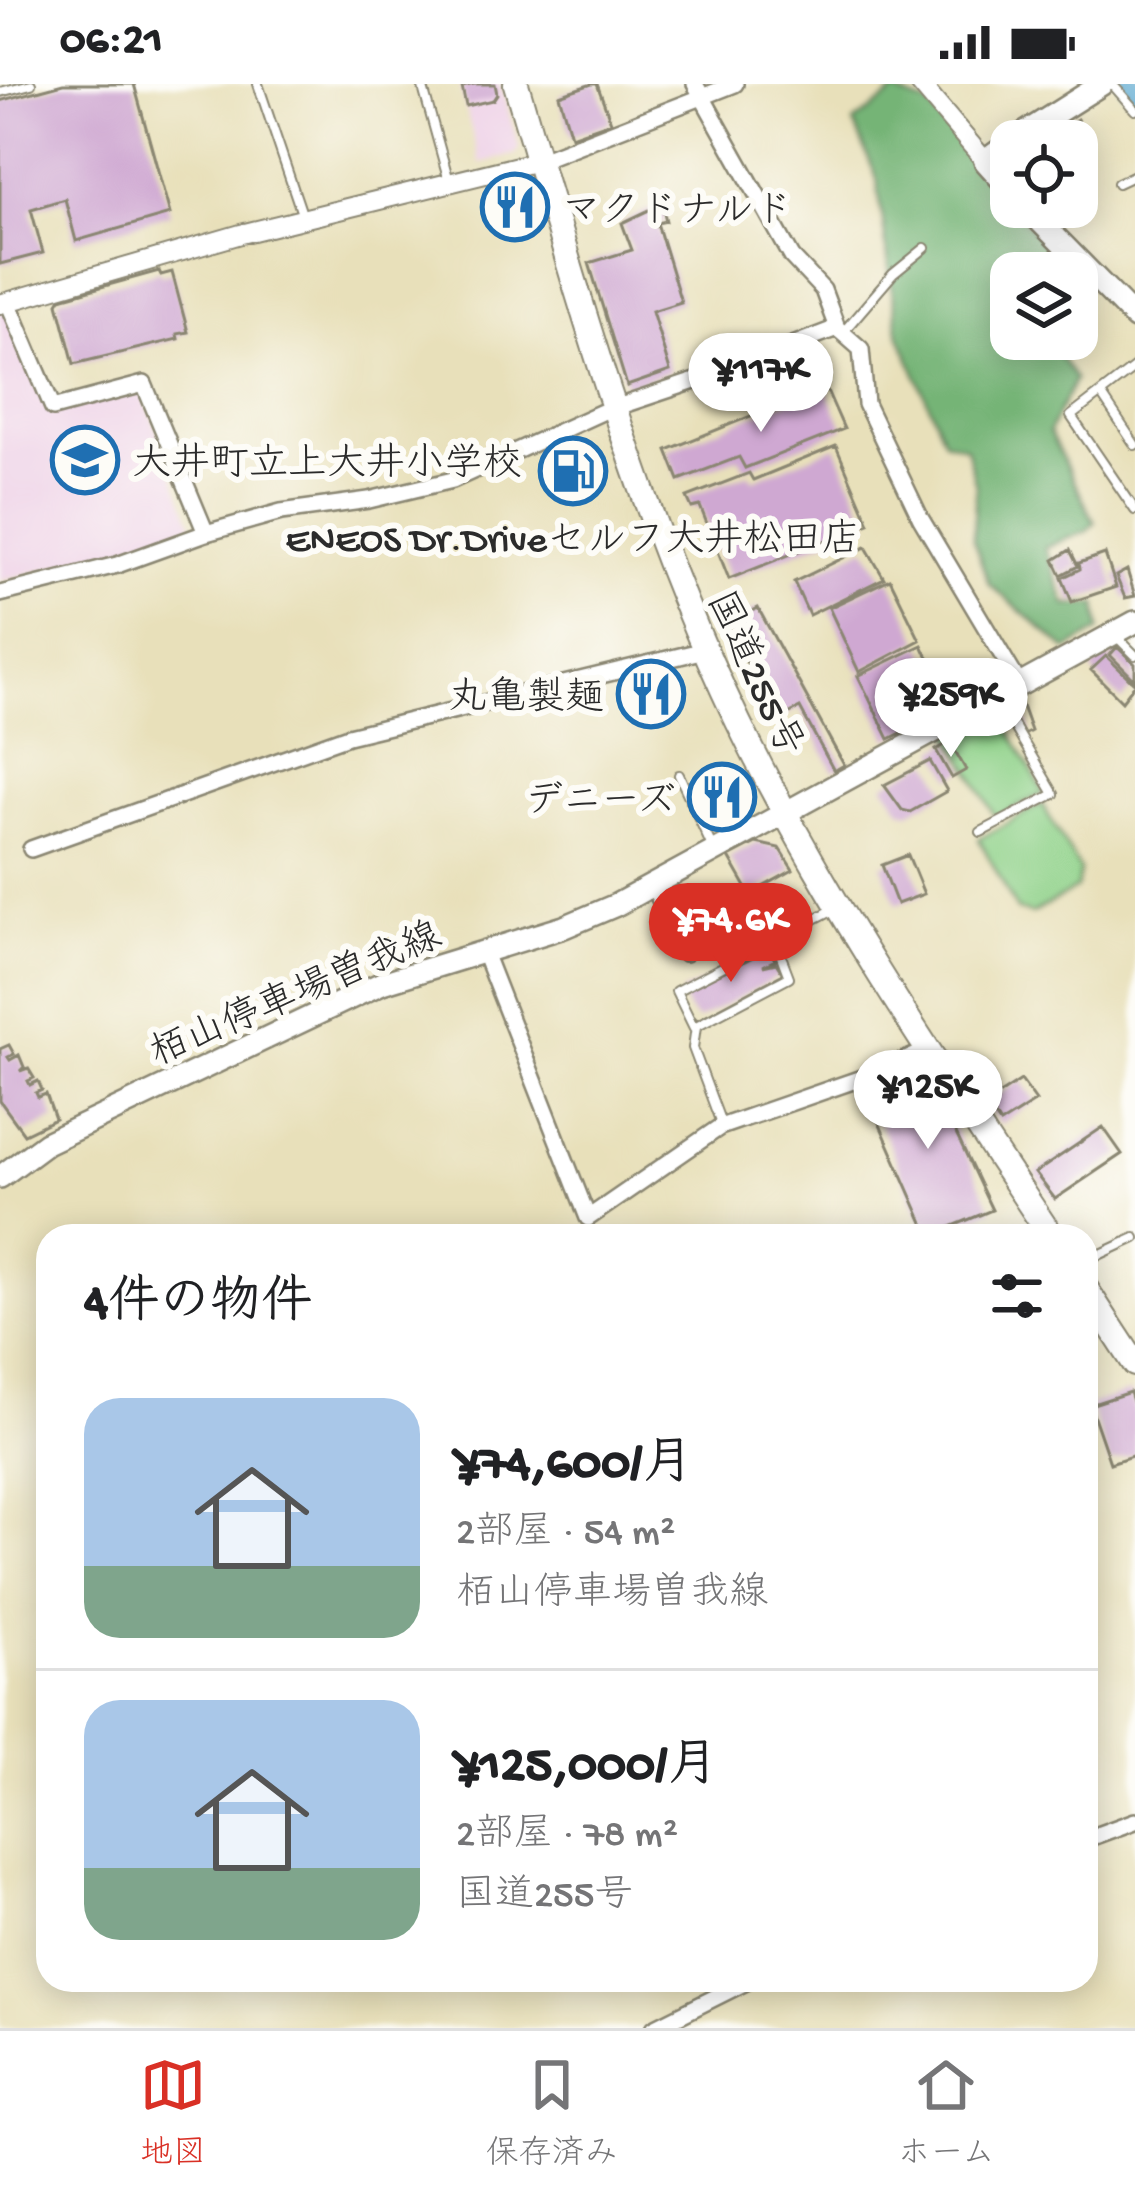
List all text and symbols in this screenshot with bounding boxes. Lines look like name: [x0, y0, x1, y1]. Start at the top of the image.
text: 06:21: [60, 16, 163, 69]
map controls: [990, 120, 1098, 360]
button: locate: [990, 120, 1098, 228]
restaurant icon: マクドナルド: [480, 172, 550, 242]
place label: マクドナルド: [562, 191, 793, 237]
button: layers: [990, 252, 1098, 360]
pin: ¥117K: [677, 333, 845, 435]
text: ¥117K: [715, 349, 807, 395]
school or university icon: 大井町立上大井小学校: [50, 425, 120, 495]
fuel station icon: ENEOS Dr.Driveセルフ大井松田店: [538, 436, 608, 506]
place label: 大井町立上大井小学校: [132, 442, 522, 490]
place label: ENEOS Dr.Driveセルフ大井松田店: [286, 518, 860, 566]
street label: 国道255号: [693, 585, 811, 765]
pin: ¥259K: [867, 658, 1035, 760]
restaurant icon: 丸亀製麺: [616, 659, 686, 729]
text: ¥259K: [902, 674, 1000, 720]
place label: 丸亀製麺: [448, 675, 604, 724]
restaurant icon: デニーズ: [687, 762, 757, 832]
place label: デニーズ: [525, 781, 676, 827]
pin: ¥74.6K: [633, 883, 829, 985]
text: ¥74.6K: [676, 899, 786, 945]
street label: 栢山停車場曽我線: [143, 913, 449, 1080]
pin: ¥125K: [844, 1050, 1012, 1152]
text: ¥125K: [881, 1066, 975, 1112]
icon: filters: [984, 1263, 1050, 1329]
text: 4件の物件: [84, 1276, 312, 1336]
text: ¥74,600/月: [456, 1437, 693, 1497]
icon: home: [180, 1446, 324, 1590]
text: 2部屋 · 54 m²: [456, 1512, 675, 1558]
text: 栢山停車場曽我線: [456, 1573, 768, 1619]
text: ¥125,000/月: [456, 1739, 718, 1799]
icon: home: [180, 1748, 324, 1892]
text: 2部屋 · 78 m²: [456, 1814, 678, 1860]
text: 国道255号: [456, 1875, 633, 1921]
tab: 地図: [140, 2052, 206, 2175]
tab: 保存済み: [486, 2052, 618, 2175]
tab: ホーム: [897, 2052, 995, 2175]

